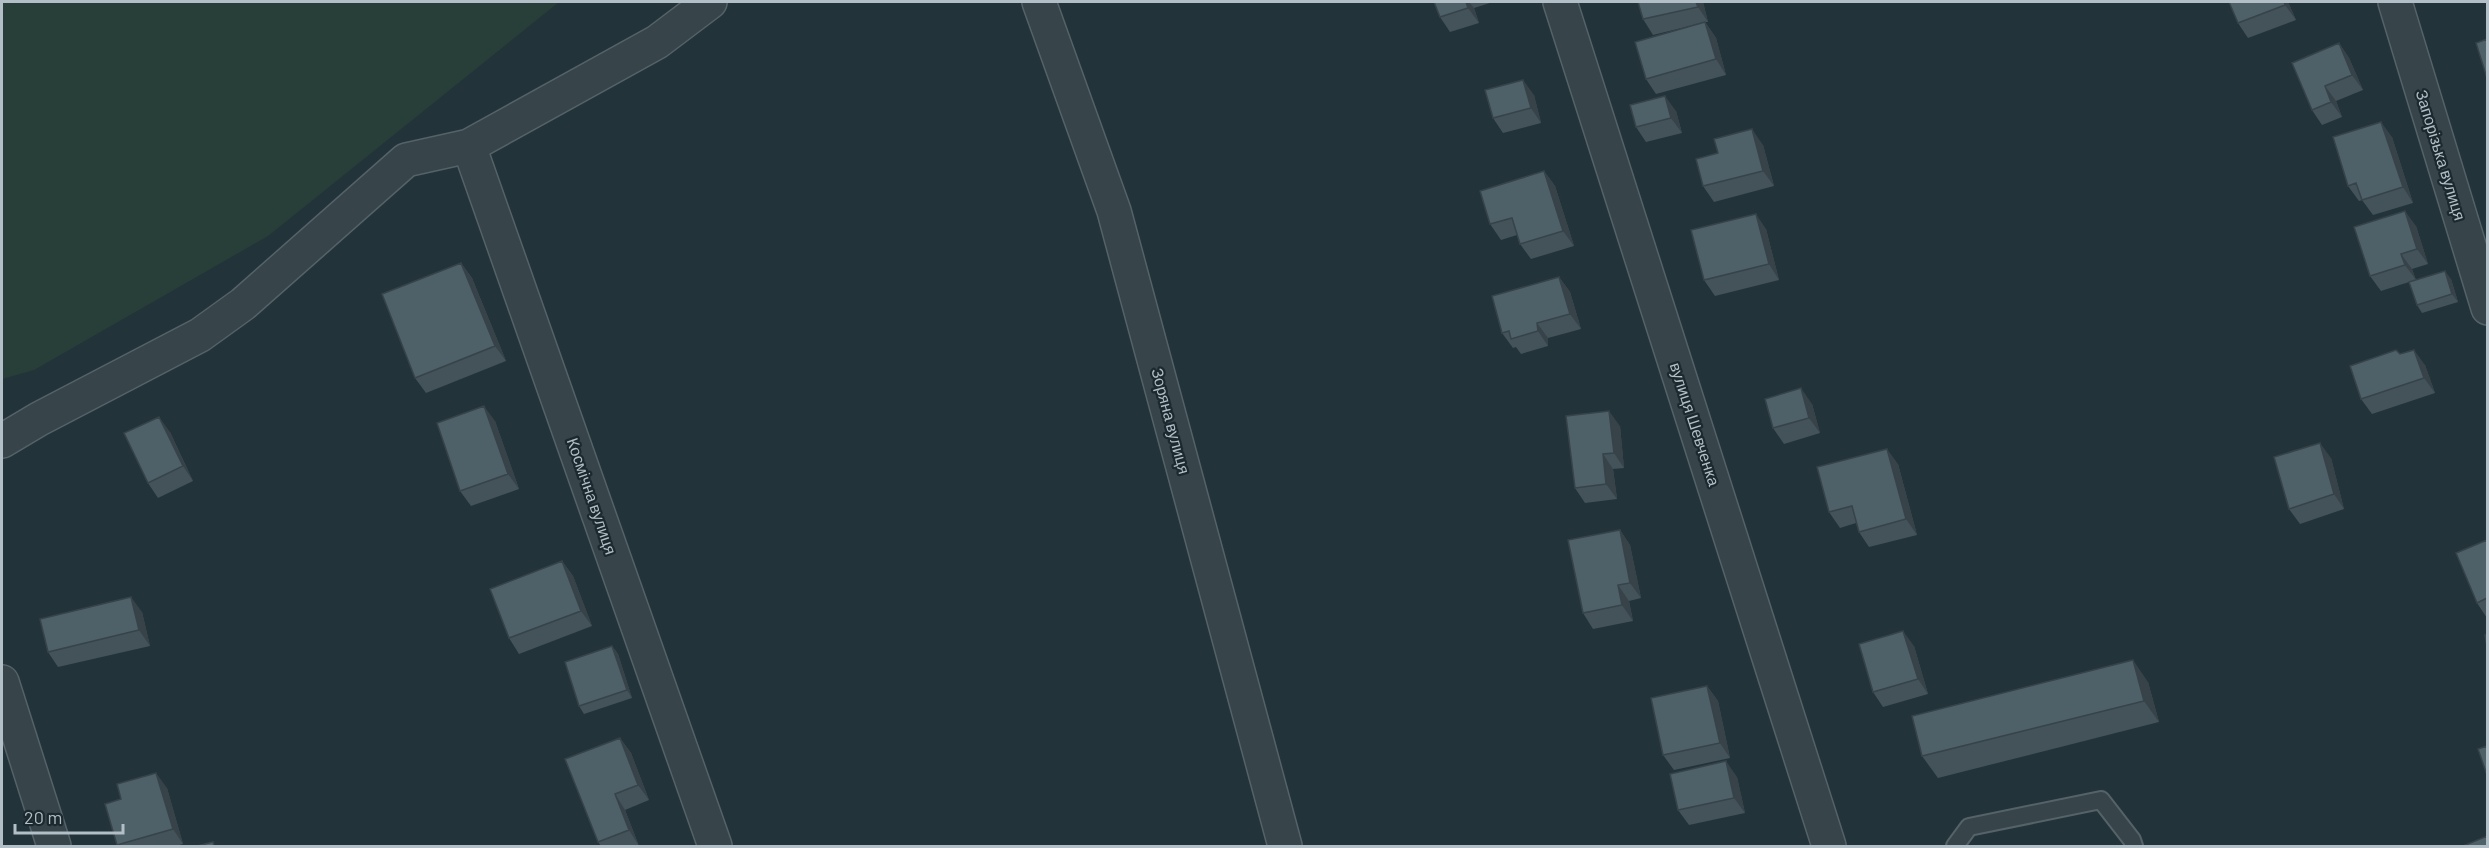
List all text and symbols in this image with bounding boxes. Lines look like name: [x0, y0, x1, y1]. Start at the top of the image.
street label: Запорізька вулиця: [2413, 87, 2470, 222]
street label: вулиця Шевченка: [1667, 360, 1724, 488]
street label: Зоряна вулиця: [1148, 366, 1195, 476]
street label: Космічна вулиця: [564, 435, 621, 557]
scale bar: [15, 797, 123, 835]
text: 20 m: [24, 806, 62, 828]

